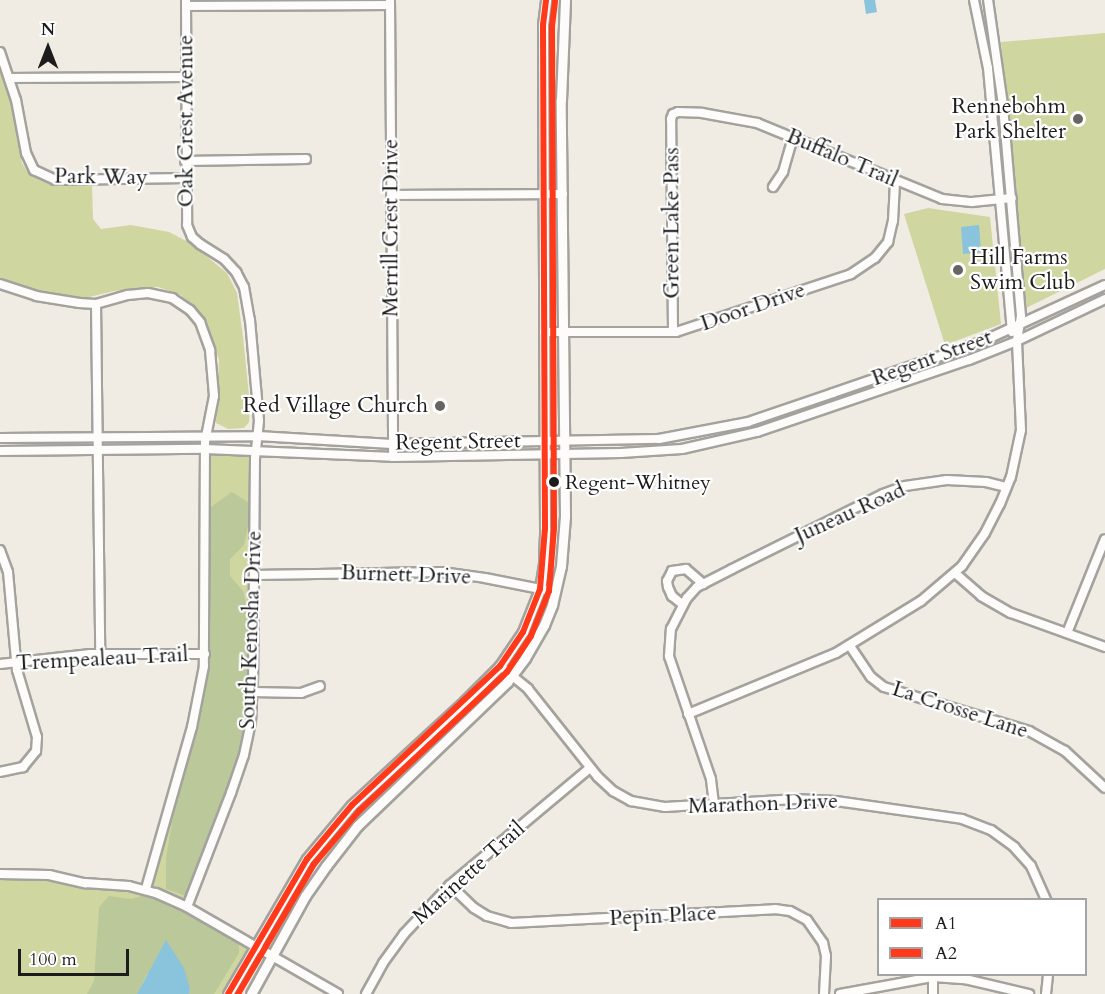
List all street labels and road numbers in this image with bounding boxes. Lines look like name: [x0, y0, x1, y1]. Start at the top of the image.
street label: Oak Crest Avenue: [173, 35, 199, 207]
street label: Buffalo Trail: [782, 123, 902, 193]
street label: Merrill Crest Drive: [378, 139, 404, 317]
street label: Green Lake Pass: [659, 147, 685, 299]
street label: Park Way: [54, 163, 148, 191]
street label: Door Drive: [697, 277, 809, 337]
street label: Regent Street: [868, 324, 996, 392]
street label: Regent Street: [395, 428, 521, 456]
street label: Juneau Road: [791, 477, 909, 549]
street label: South Kenosha Drive: [234, 530, 268, 730]
street label: Burnett Drive: [340, 560, 472, 590]
street label: Trempealeau Trail: [15, 641, 189, 677]
street label: La Crosse Lane: [889, 676, 1031, 744]
street label: Marathon Drive: [687, 788, 839, 820]
street label: Marinette Trail: [407, 816, 531, 930]
street label: Pepin Place: [609, 900, 717, 932]

